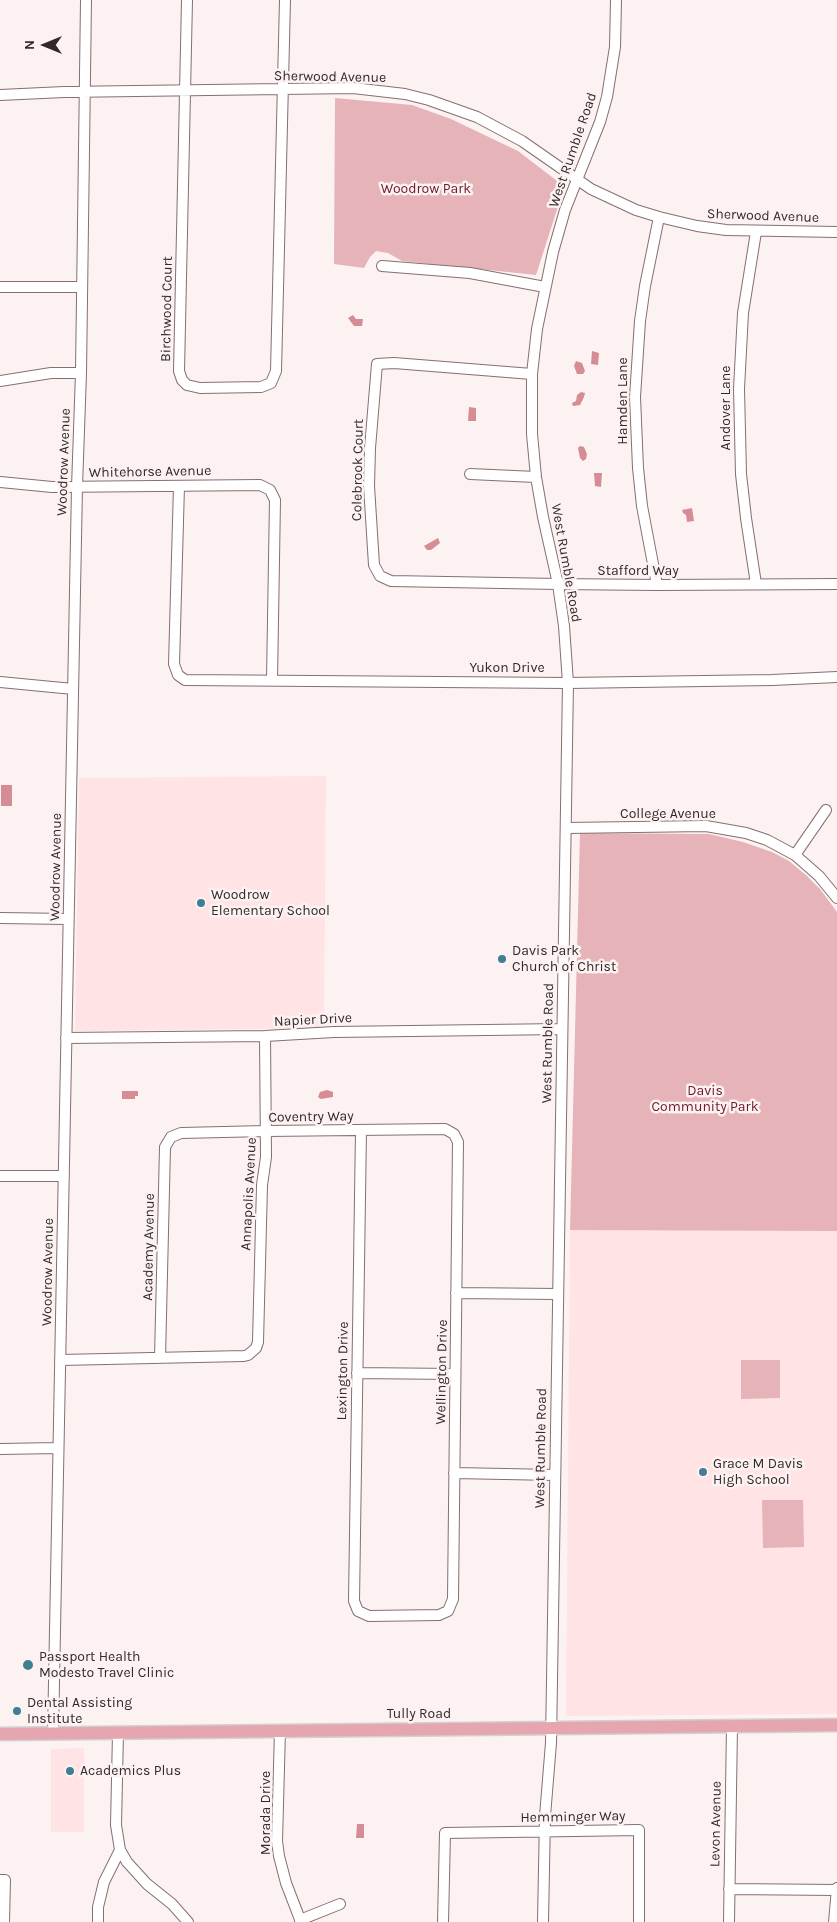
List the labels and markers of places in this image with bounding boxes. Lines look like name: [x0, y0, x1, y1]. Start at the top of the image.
place label: Woodrow Elementary School: [211, 887, 330, 920]
marker: Woodrow Elementary School: [195, 897, 207, 909]
place label: Davis Park Church of Christ: [512, 943, 616, 976]
marker: Davis Park Church of Christ: [496, 953, 508, 965]
place label: Grace M Davis High School: [713, 1456, 803, 1488]
marker: Grace M Davis High School: [697, 1466, 709, 1478]
place label: Passport Health Modesto Travel Clinic: [39, 1649, 174, 1681]
marker: Passport Health Modesto Travel Clinic: [21, 1658, 35, 1672]
place label: Dental Assisting Institute: [27, 1695, 132, 1728]
marker: Dental Assisting Institute: [11, 1705, 23, 1717]
place label: Academics Plus: [80, 1763, 181, 1779]
marker: Academics Plus: [64, 1765, 76, 1777]

